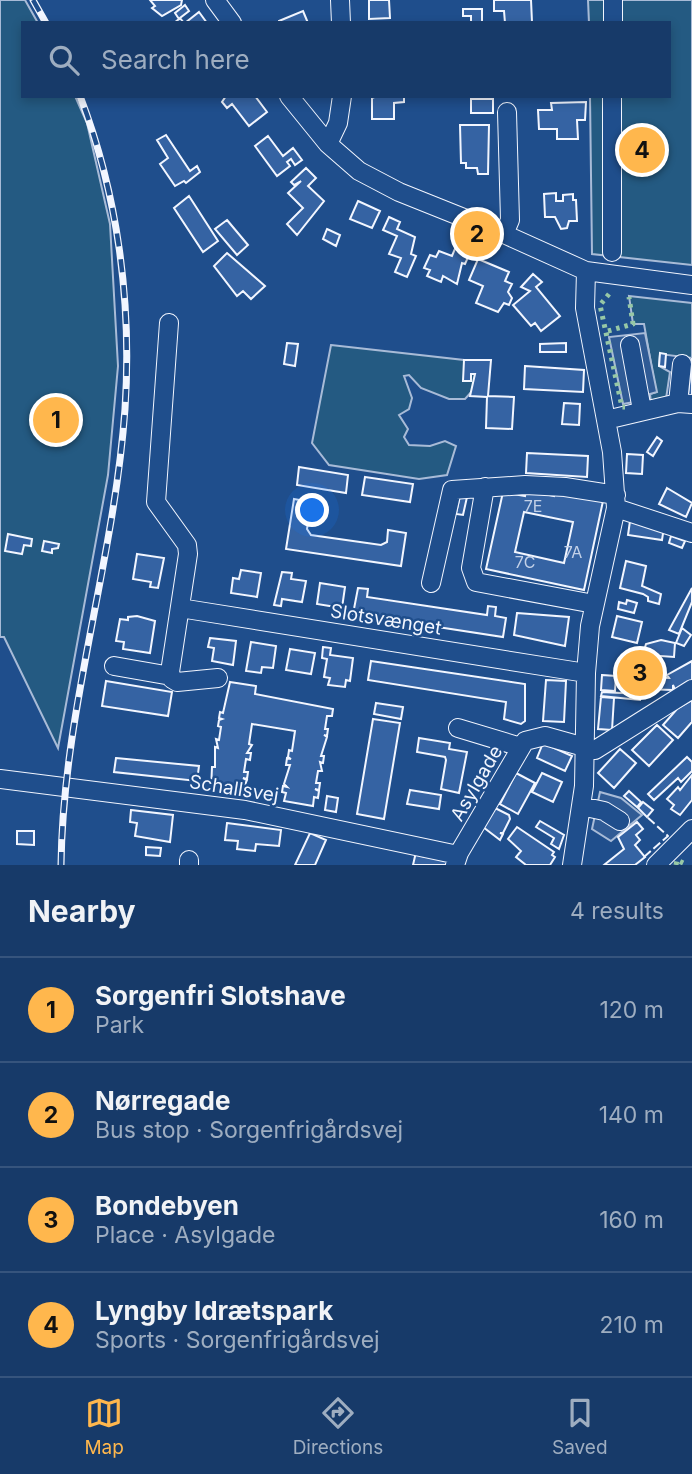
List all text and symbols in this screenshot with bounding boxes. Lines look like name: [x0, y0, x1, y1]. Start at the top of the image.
search box: [21, 21, 671, 98]
icon: search: [45, 41, 83, 79]
text: Search here: [101, 44, 250, 75]
pin: 4: [619, 124, 665, 176]
pin: 2: [454, 208, 500, 260]
pin: 1: [33, 394, 79, 446]
your location: [295, 493, 329, 527]
house number: 7E: [524, 496, 542, 516]
house number: 7A: [564, 542, 582, 562]
house number: 7C: [515, 552, 535, 572]
street label: Slotsvænget: [329, 599, 443, 640]
pin: 3: [617, 647, 663, 699]
street label: Asylgade: [446, 741, 507, 825]
street label: Schallsvej: [188, 770, 280, 807]
text: Nearby: [28, 893, 136, 929]
text: 4 results: [570, 897, 664, 925]
text: Sorgenfri Slotshave: [95, 980, 346, 1011]
text: 1: [46, 996, 56, 1024]
text: 120 m: [599, 996, 664, 1024]
text: Park: [95, 1011, 144, 1039]
text: Nørregade: [95, 1085, 230, 1116]
text: 2: [44, 1101, 58, 1129]
text: 140 m: [599, 1101, 664, 1129]
text: Bus stop · Sorgenfrigårdsvej: [95, 1116, 403, 1144]
text: Bondebyen: [95, 1190, 239, 1221]
text: 3: [44, 1206, 58, 1234]
text: 160 m: [599, 1206, 664, 1234]
text: Place · Asylgade: [95, 1221, 275, 1249]
text: Lyngby Idrætspark: [95, 1295, 333, 1326]
text: 4: [43, 1311, 59, 1339]
text: 210 m: [599, 1311, 664, 1339]
text: Sports · Sorgenfrigårdsvej: [95, 1326, 380, 1354]
tab: Map: [84, 1394, 124, 1459]
tab: Directions: [293, 1394, 383, 1459]
tab: Saved: [552, 1394, 608, 1459]

